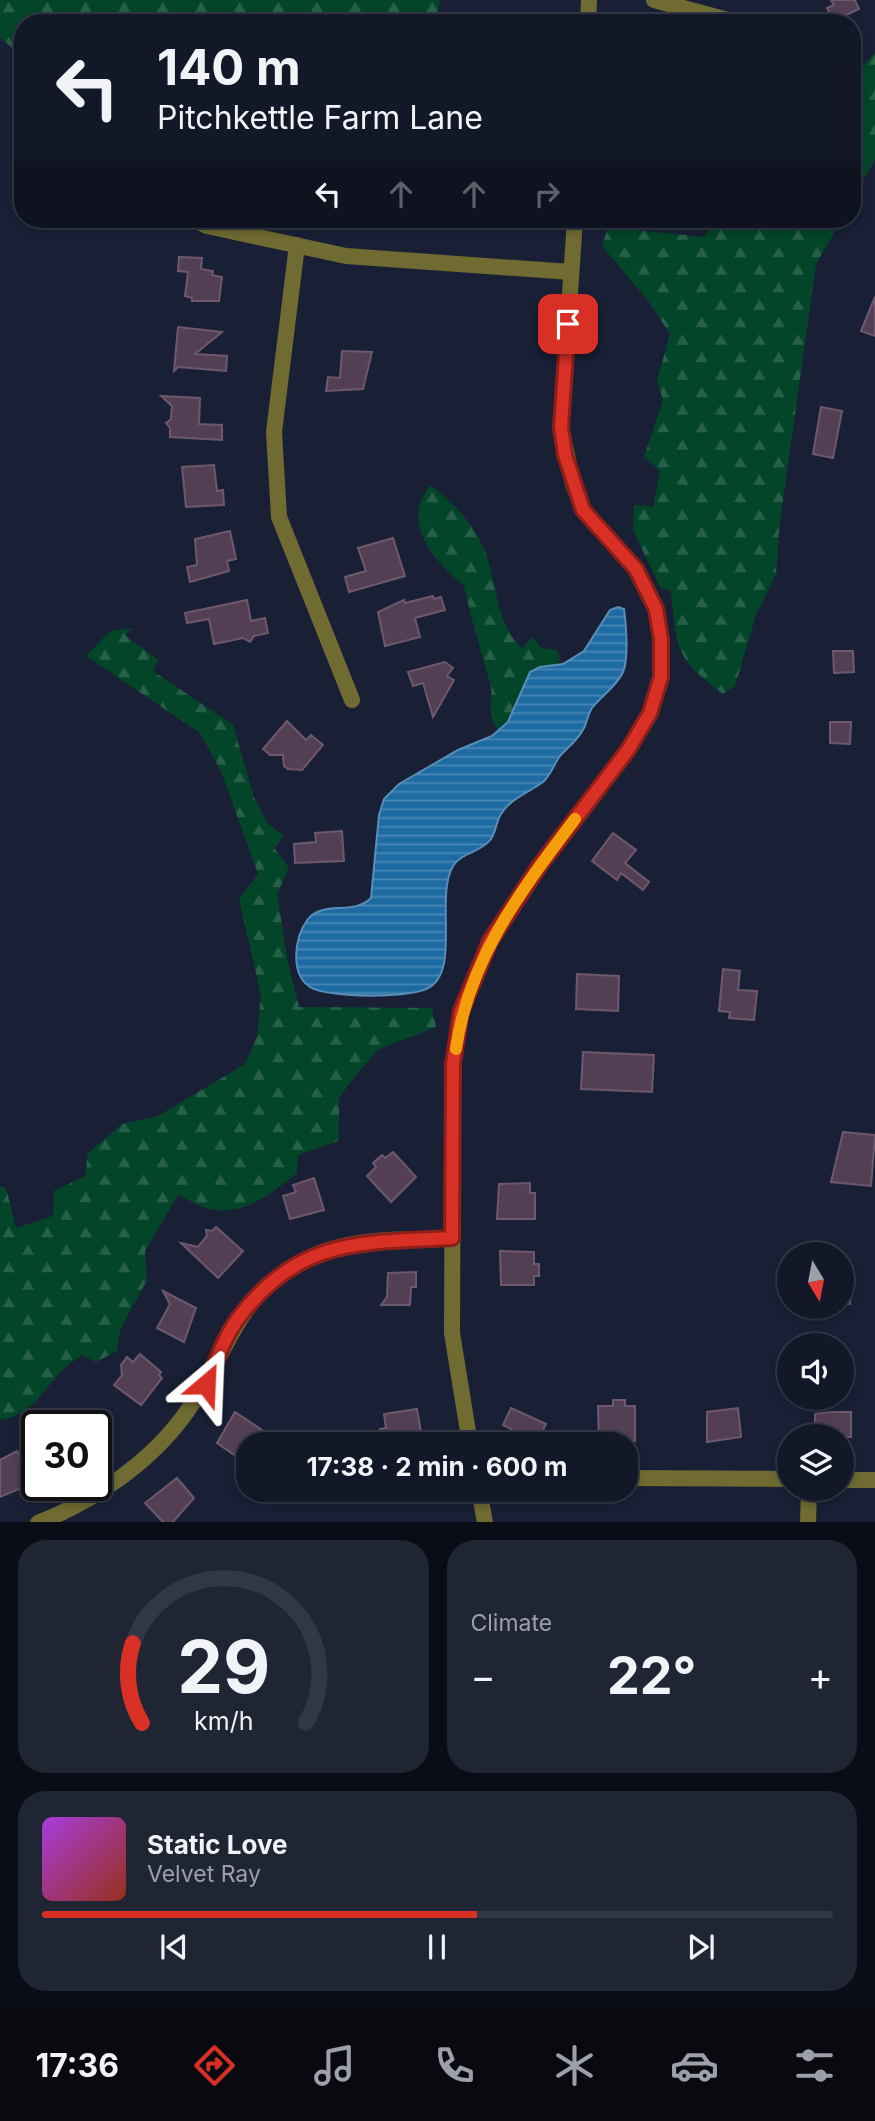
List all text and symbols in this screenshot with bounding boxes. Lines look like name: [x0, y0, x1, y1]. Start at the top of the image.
text: 140 m: [157, 38, 301, 97]
icon: left: [42, 42, 133, 133]
text: Pitchkettle Farm Lane: [157, 98, 483, 137]
icon: left: [309, 175, 347, 213]
icon: ahead: [382, 175, 420, 213]
icon: ahead: [455, 175, 493, 213]
icon: right: [528, 175, 566, 213]
pin: [538, 294, 598, 354]
icon: arrive: [549, 305, 587, 343]
north arrow: [777, 1242, 854, 1320]
map controls: [777, 1242, 854, 1501]
button: sound: [777, 1333, 854, 1410]
position arrow: [169, 1347, 243, 1421]
speed limit sign: 30: [21, 1410, 112, 1501]
button: layers: [777, 1424, 854, 1501]
text: 17:38 · 2 min · 600 m: [306, 1451, 568, 1482]
text: Climate: [471, 1609, 552, 1637]
text: 29: [177, 1622, 270, 1711]
text: 22°: [607, 1644, 696, 1707]
text: −: [471, 1653, 496, 1699]
text: +: [808, 1653, 833, 1699]
text: km/h: [194, 1705, 253, 1735]
text: Static Love: [147, 1829, 288, 1860]
text: Velvet Ray: [147, 1860, 261, 1888]
icon: previous: [155, 1928, 193, 1966]
icon: pause: [418, 1928, 456, 1966]
icon: next: [682, 1928, 720, 1966]
icon: directions: [190, 2041, 239, 2090]
icon: music: [310, 2041, 359, 2090]
icon: phone: [430, 2041, 479, 2090]
icon: climate: [550, 2041, 599, 2090]
icon: car: [670, 2041, 719, 2090]
icon: filters: [790, 2041, 839, 2090]
text: 17:36: [36, 2046, 119, 2085]

